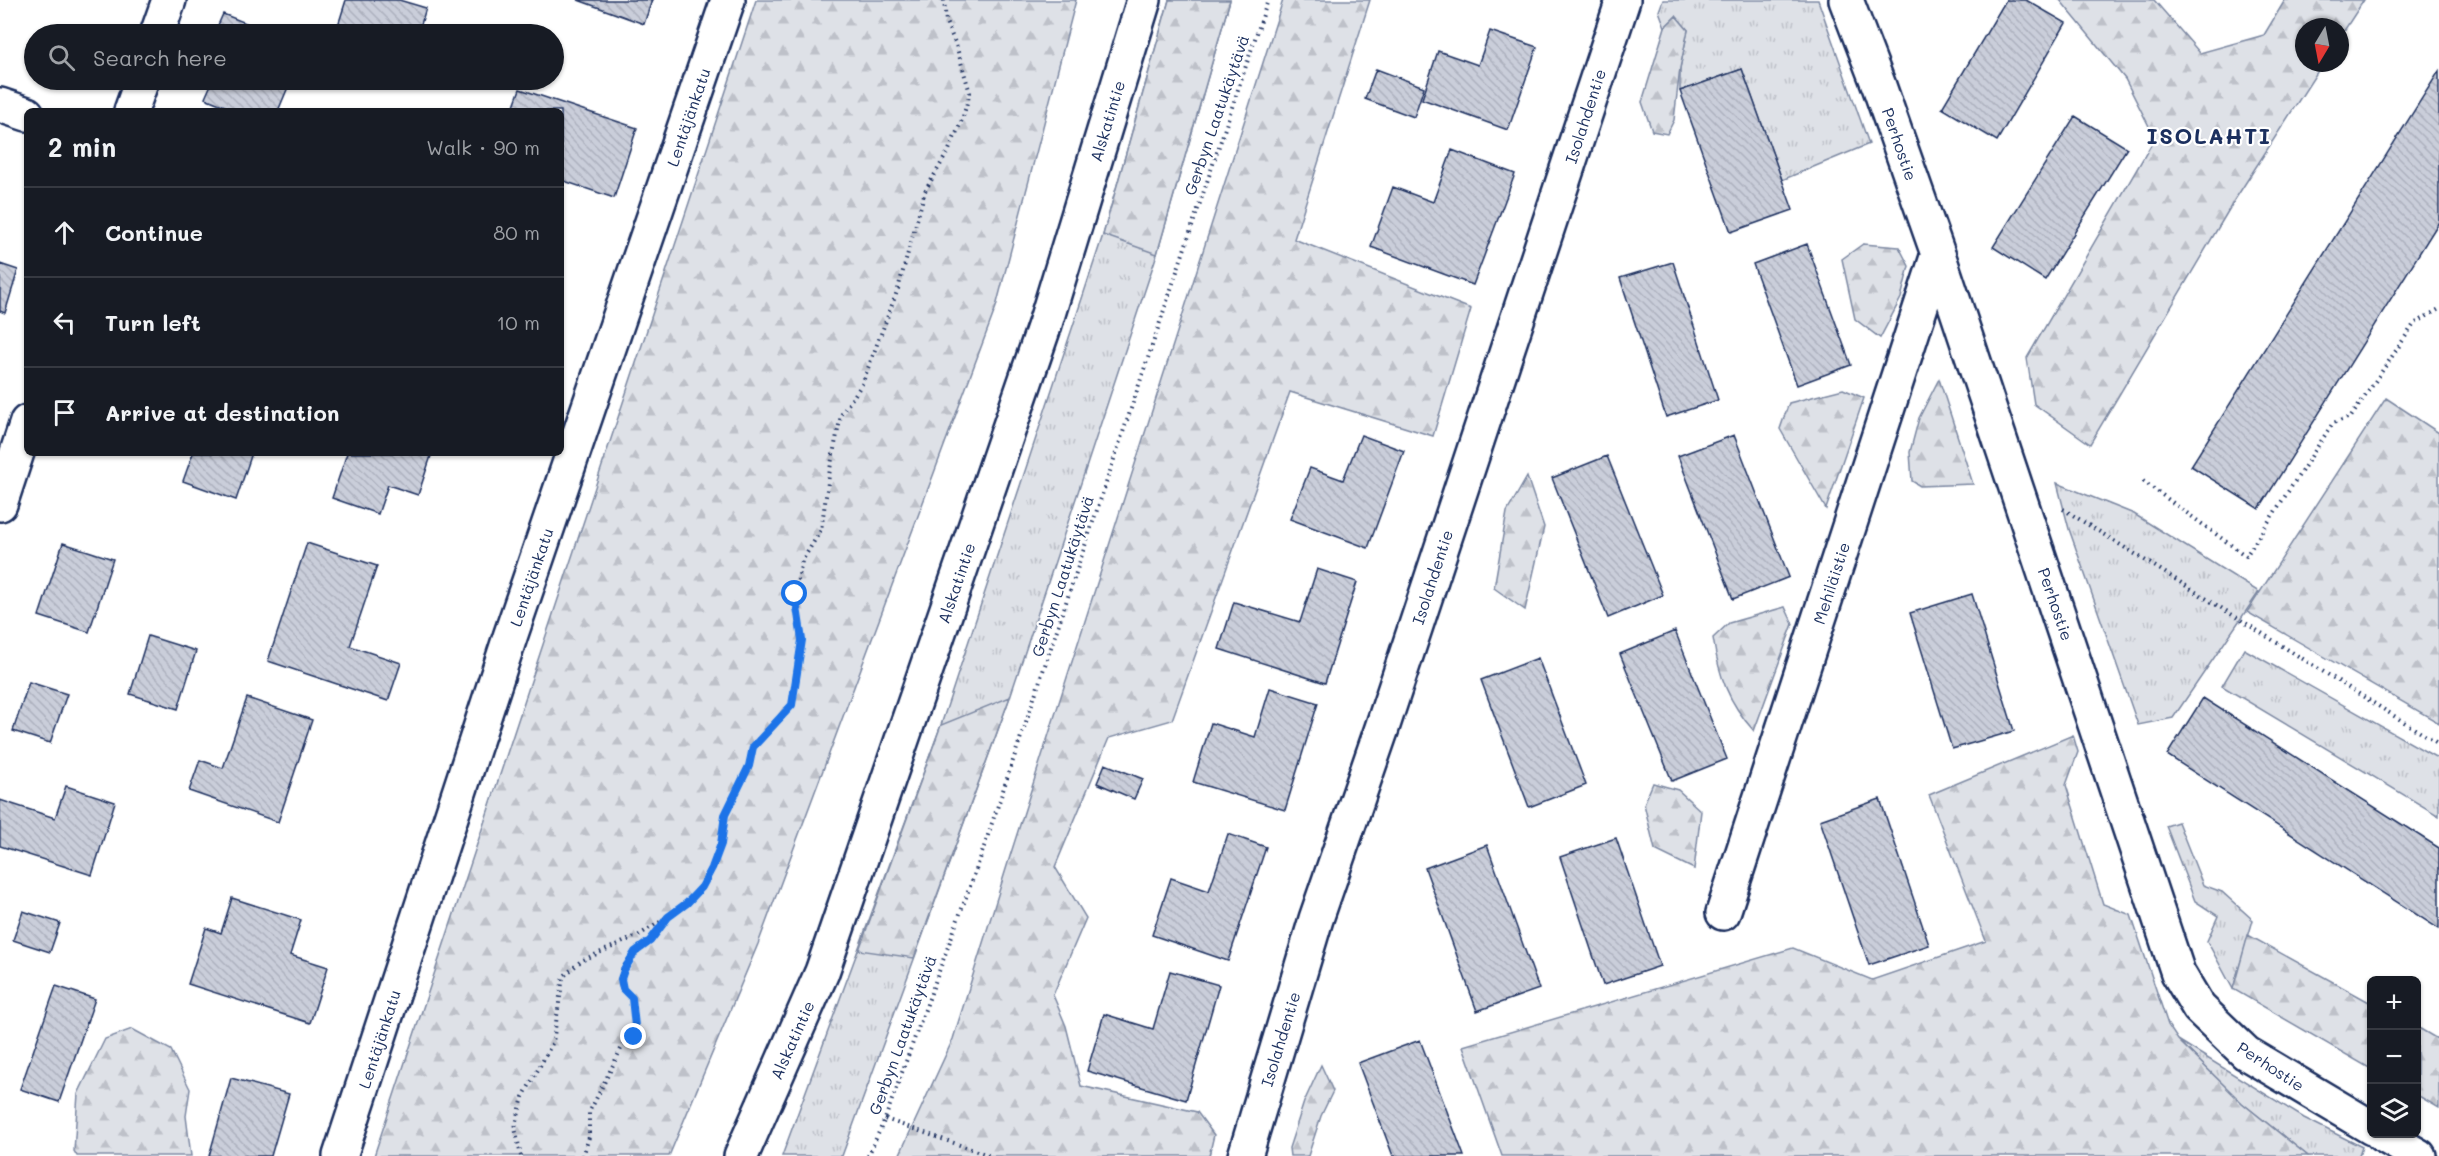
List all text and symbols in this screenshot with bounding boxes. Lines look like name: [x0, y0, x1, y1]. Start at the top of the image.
north arrow: [2295, 18, 2349, 72]
search box: [24, 24, 564, 90]
street label: Gerbyn Laatukäytävä: [1179, 32, 1253, 198]
icon: search: [45, 41, 78, 74]
text: Search here: [93, 43, 227, 72]
street label: Lentäjänkatu: [661, 65, 715, 169]
street label: Isolahdentie: [1560, 66, 1610, 166]
street label: Alskatintie: [1085, 78, 1129, 164]
street label: Perhostie: [1878, 105, 1922, 183]
district label: ISOLAHTI: [2147, 121, 2271, 150]
text: 2 min: [48, 130, 116, 164]
text: Walk · 90 m: [426, 134, 540, 160]
icon: ahead: [48, 216, 81, 249]
text: Continue: [105, 218, 203, 247]
text: 80 m: [493, 219, 540, 245]
icon: left: [48, 306, 81, 339]
text: Turn left: [105, 308, 201, 337]
text: 10 m: [496, 309, 540, 335]
icon: arrive: [48, 396, 81, 429]
text: Arrive at destination: [105, 398, 340, 427]
street label: Gerbyn Laatukäytävä: [1026, 493, 1098, 659]
street label: Lentäjänkatu: [504, 525, 558, 629]
street label: Isolahdentie: [1407, 527, 1457, 627]
street label: Mehiläistie: [1808, 539, 1854, 627]
street label: Alskatintie: [932, 540, 980, 626]
street label: Perhostie: [2034, 565, 2078, 643]
route start: [781, 580, 807, 606]
street label: Gerbyn Laatukäytävä: [863, 952, 941, 1118]
map controls: [2367, 976, 2421, 1138]
button: +: [2367, 976, 2421, 1030]
street label: Lentäjänkatu: [353, 987, 405, 1091]
street label: Isolahdentie: [1256, 989, 1304, 1089]
street label: Alskatintie: [765, 997, 819, 1083]
route end: [620, 1023, 646, 1049]
button: −: [2367, 1030, 2421, 1084]
street label: Perhostie: [2233, 1037, 2309, 1095]
button: layers: [2367, 1084, 2421, 1138]

